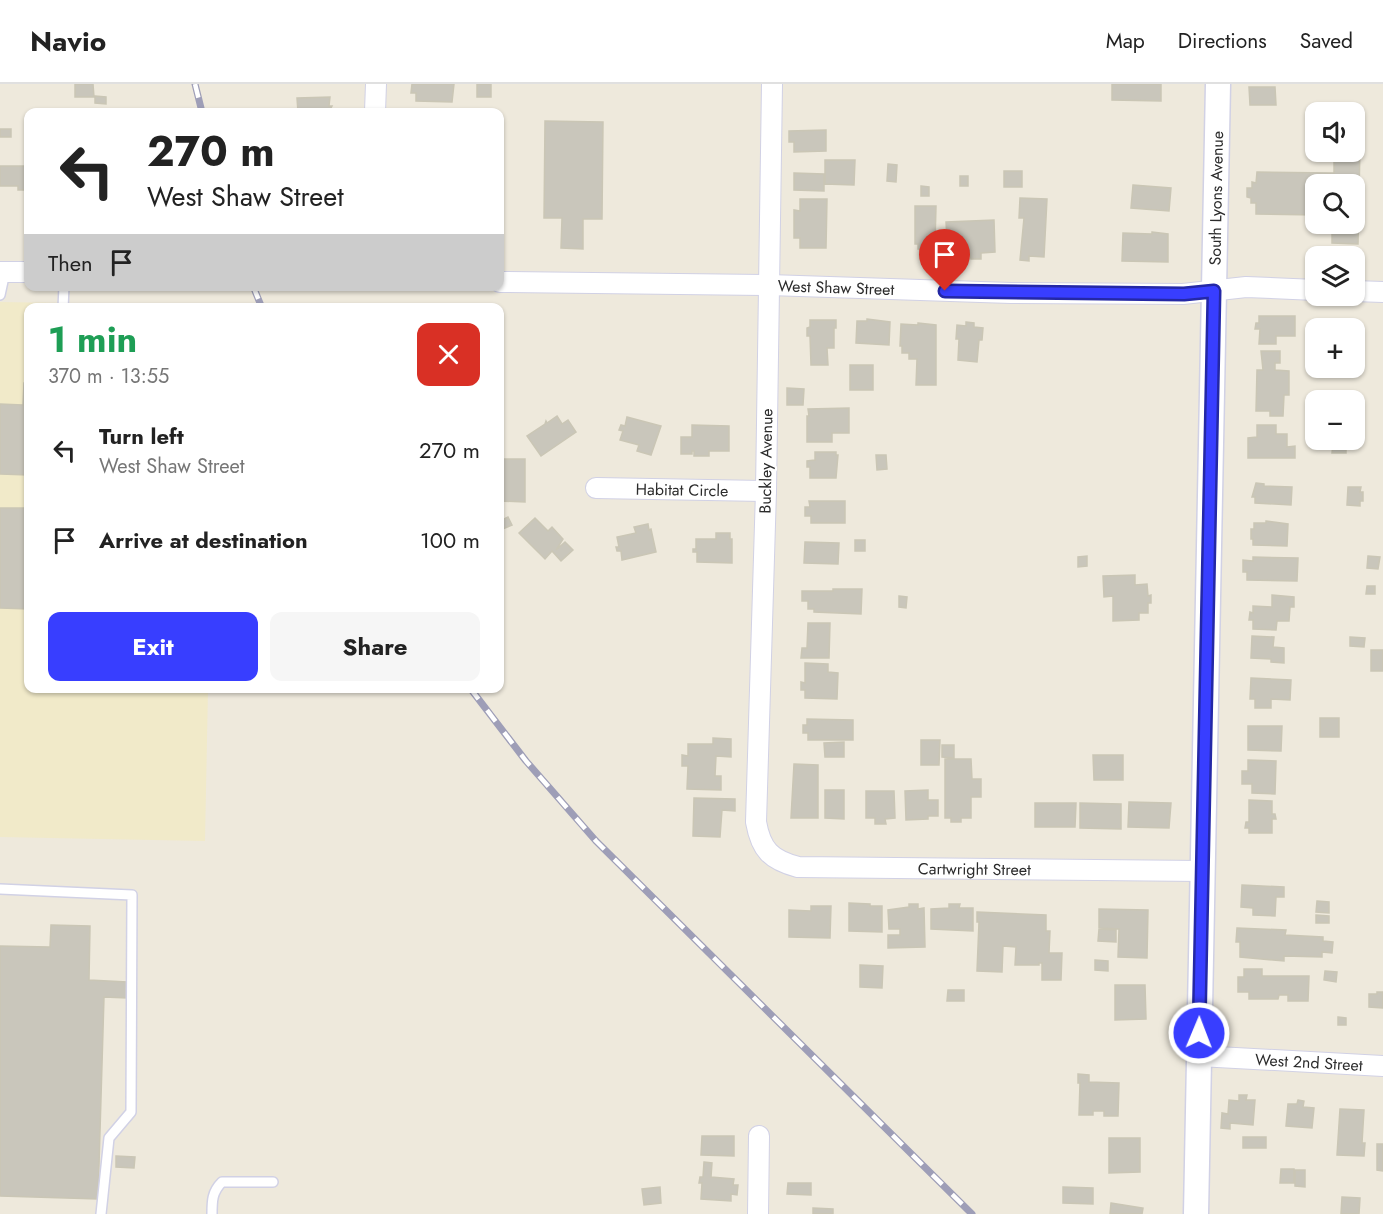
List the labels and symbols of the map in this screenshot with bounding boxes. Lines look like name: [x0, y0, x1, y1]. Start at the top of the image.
street label: South Lyons Avenue: [1203, 131, 1229, 266]
pin: [919, 229, 970, 291]
street label: West Shaw Street: [777, 274, 895, 301]
street label: Buckley Avenue: [754, 408, 778, 514]
street label: Habitat Circle: [635, 477, 729, 502]
street label: Cartwright Street: [918, 857, 1031, 881]
position arrow: [1167, 1001, 1231, 1065]
street label: West 2nd Street: [1254, 1048, 1363, 1076]

